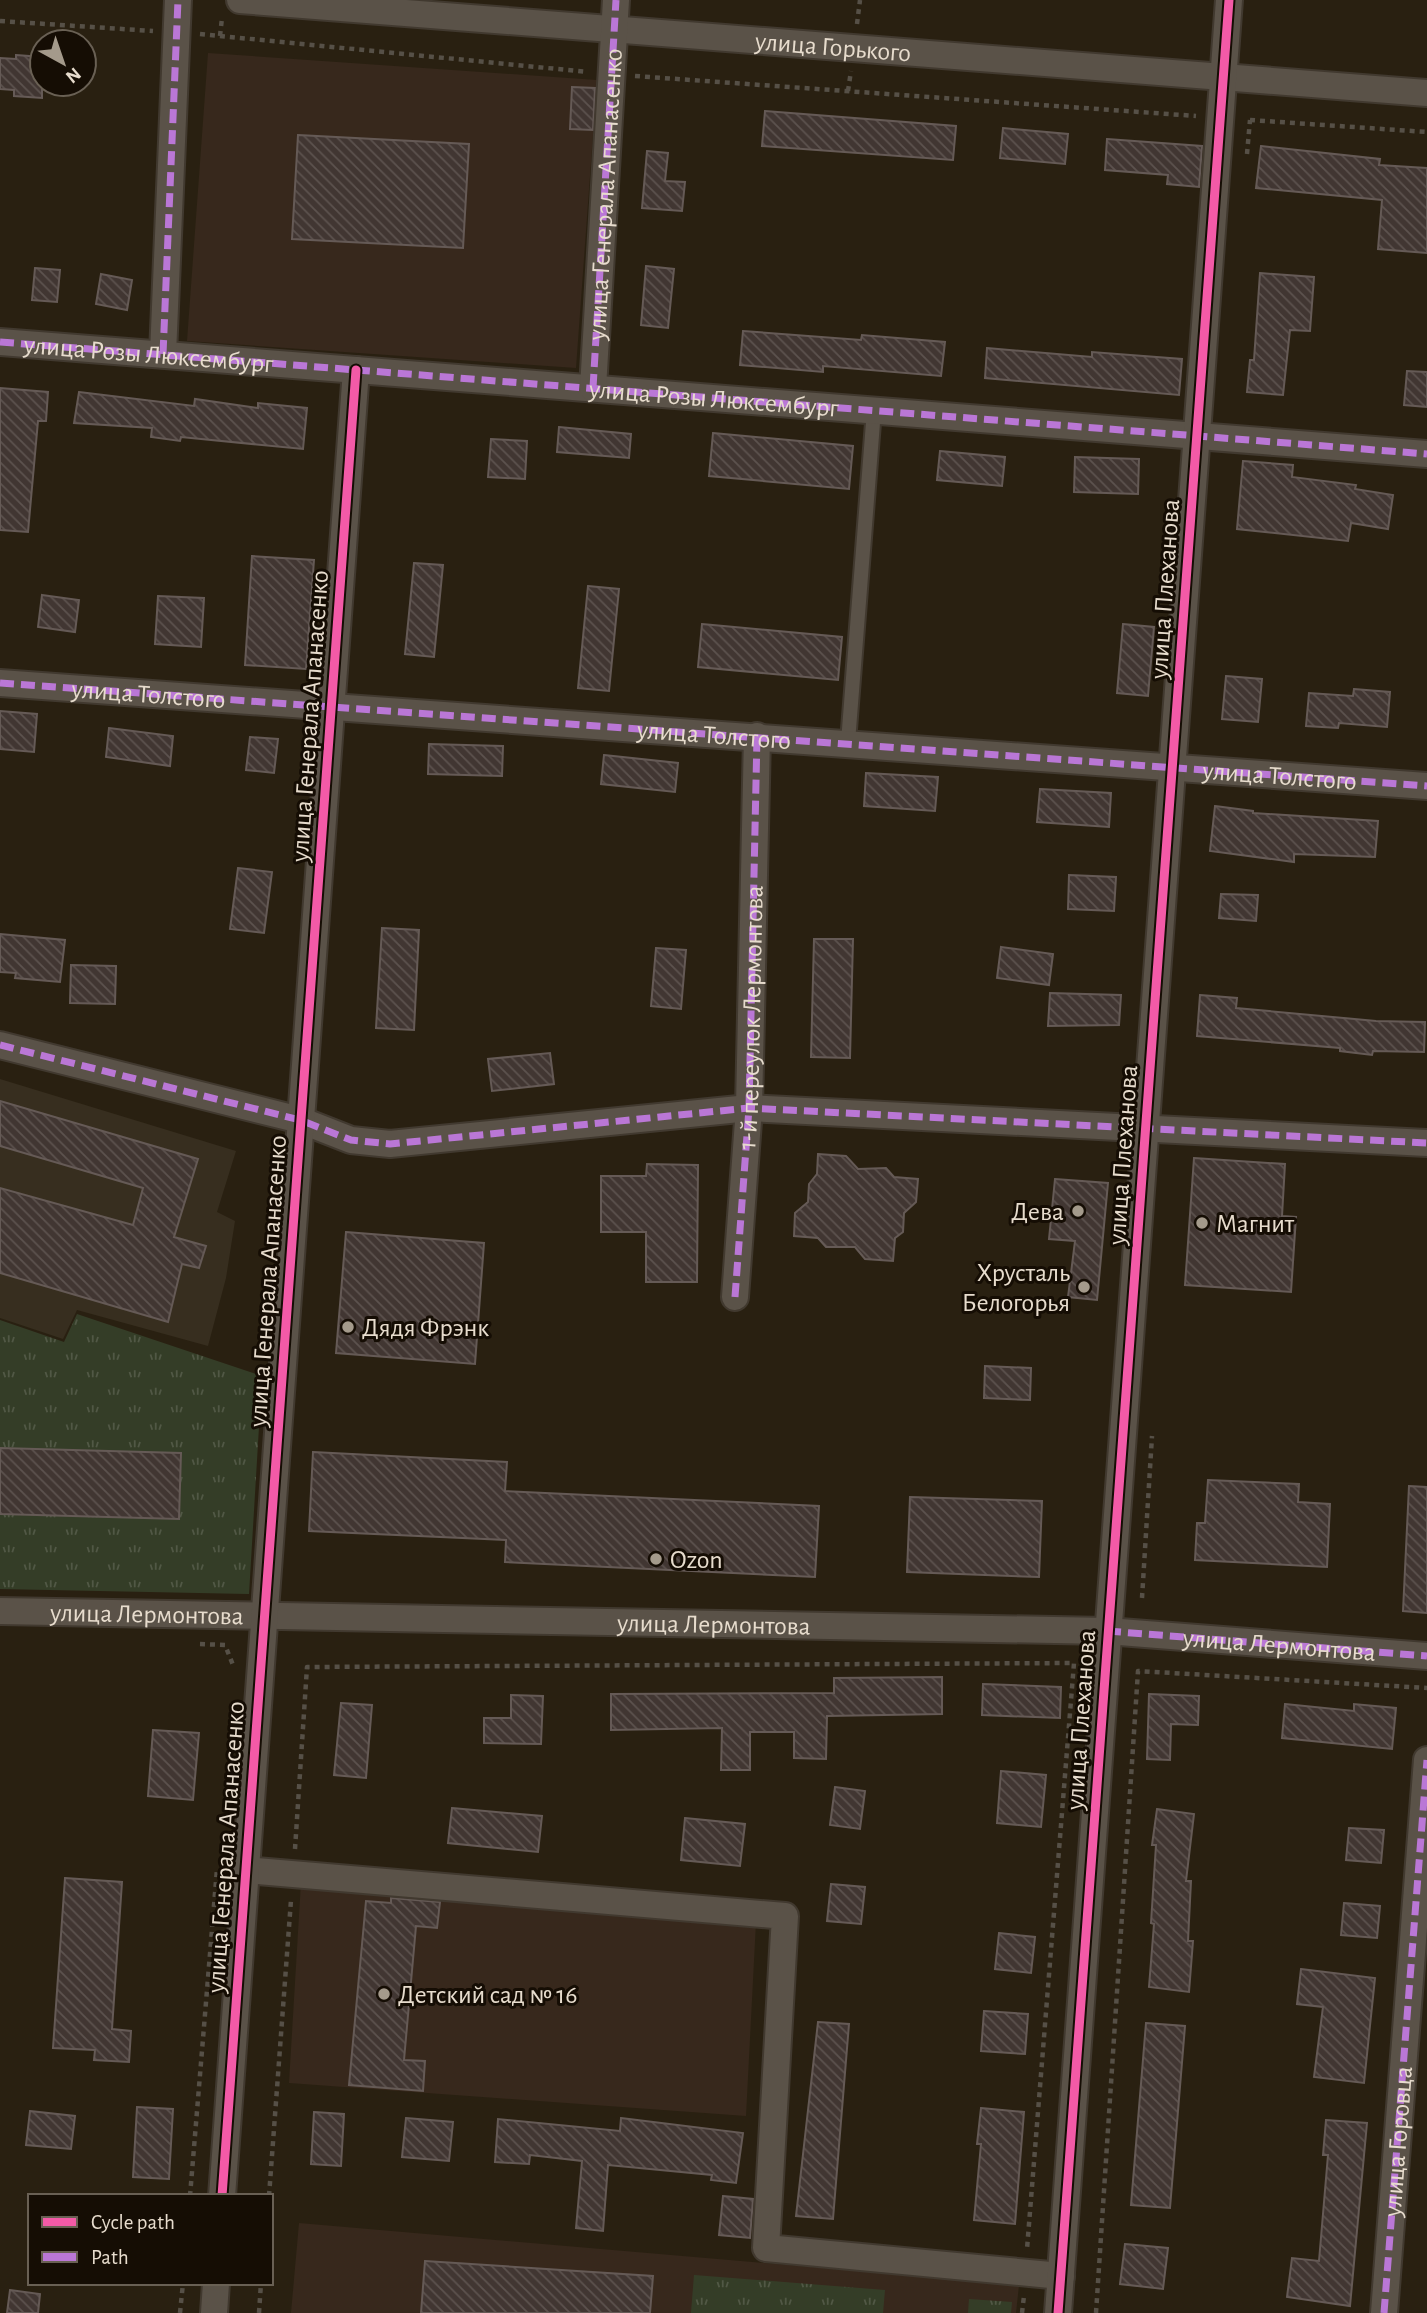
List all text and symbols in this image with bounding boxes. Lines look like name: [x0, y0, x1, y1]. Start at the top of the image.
north arrow: [28, 28, 98, 98]
street label: улица Горького: [753, 28, 912, 67]
street label: улица Генерала Апанасенко: [584, 48, 627, 342]
text: N: [62, 63, 84, 86]
street label: улица Розы Люксембург: [22, 332, 275, 377]
street label: улица Розы Люксембург: [587, 376, 840, 422]
street label: улица Плеханова: [1146, 498, 1184, 681]
street label: улица Генерала Апанасенко: [287, 569, 333, 864]
street label: улица Толстого: [70, 676, 226, 713]
street label: улица Толстого: [635, 717, 792, 754]
street label: улица Толстого: [1201, 758, 1357, 795]
street label: 1-й переулок Лермонтова: [734, 885, 768, 1150]
street label: улица Плеханова: [1104, 1064, 1142, 1247]
street label: улица Генерала Апанасенко: [245, 1134, 291, 1429]
place label: Дева: [1011, 1199, 1064, 1225]
marker: Дева: [1070, 1203, 1086, 1219]
place label: Магнит: [1216, 1211, 1295, 1237]
marker: Магнит: [1194, 1215, 1210, 1231]
place label: Хрусталь Белогорья: [962, 1260, 1070, 1316]
marker: Хрусталь Белогорья: [1076, 1279, 1092, 1295]
place label: Дядя Фрэнк: [362, 1315, 489, 1341]
marker: Дядя Фрэнк: [340, 1319, 356, 1335]
place label: Ozon: [670, 1547, 723, 1573]
marker: Ozon: [648, 1551, 664, 1567]
street label: улица Лермонтова: [49, 1600, 244, 1629]
street label: улица Лермонтова: [616, 1610, 811, 1640]
street label: улица Лермонтова: [1181, 1625, 1377, 1666]
street label: улица Плеханова: [1062, 1629, 1100, 1812]
street label: улица Генерала Апанасенко: [203, 1700, 249, 1995]
place label: Детский сад № 16: [398, 1982, 577, 2008]
marker: Детский сад № 16: [376, 1986, 392, 2002]
street label: улица Горовца: [1379, 2065, 1417, 2219]
legend: [28, 2194, 273, 2285]
text: Cycle path: [91, 2212, 175, 2233]
text: Path: [91, 2247, 129, 2268]

